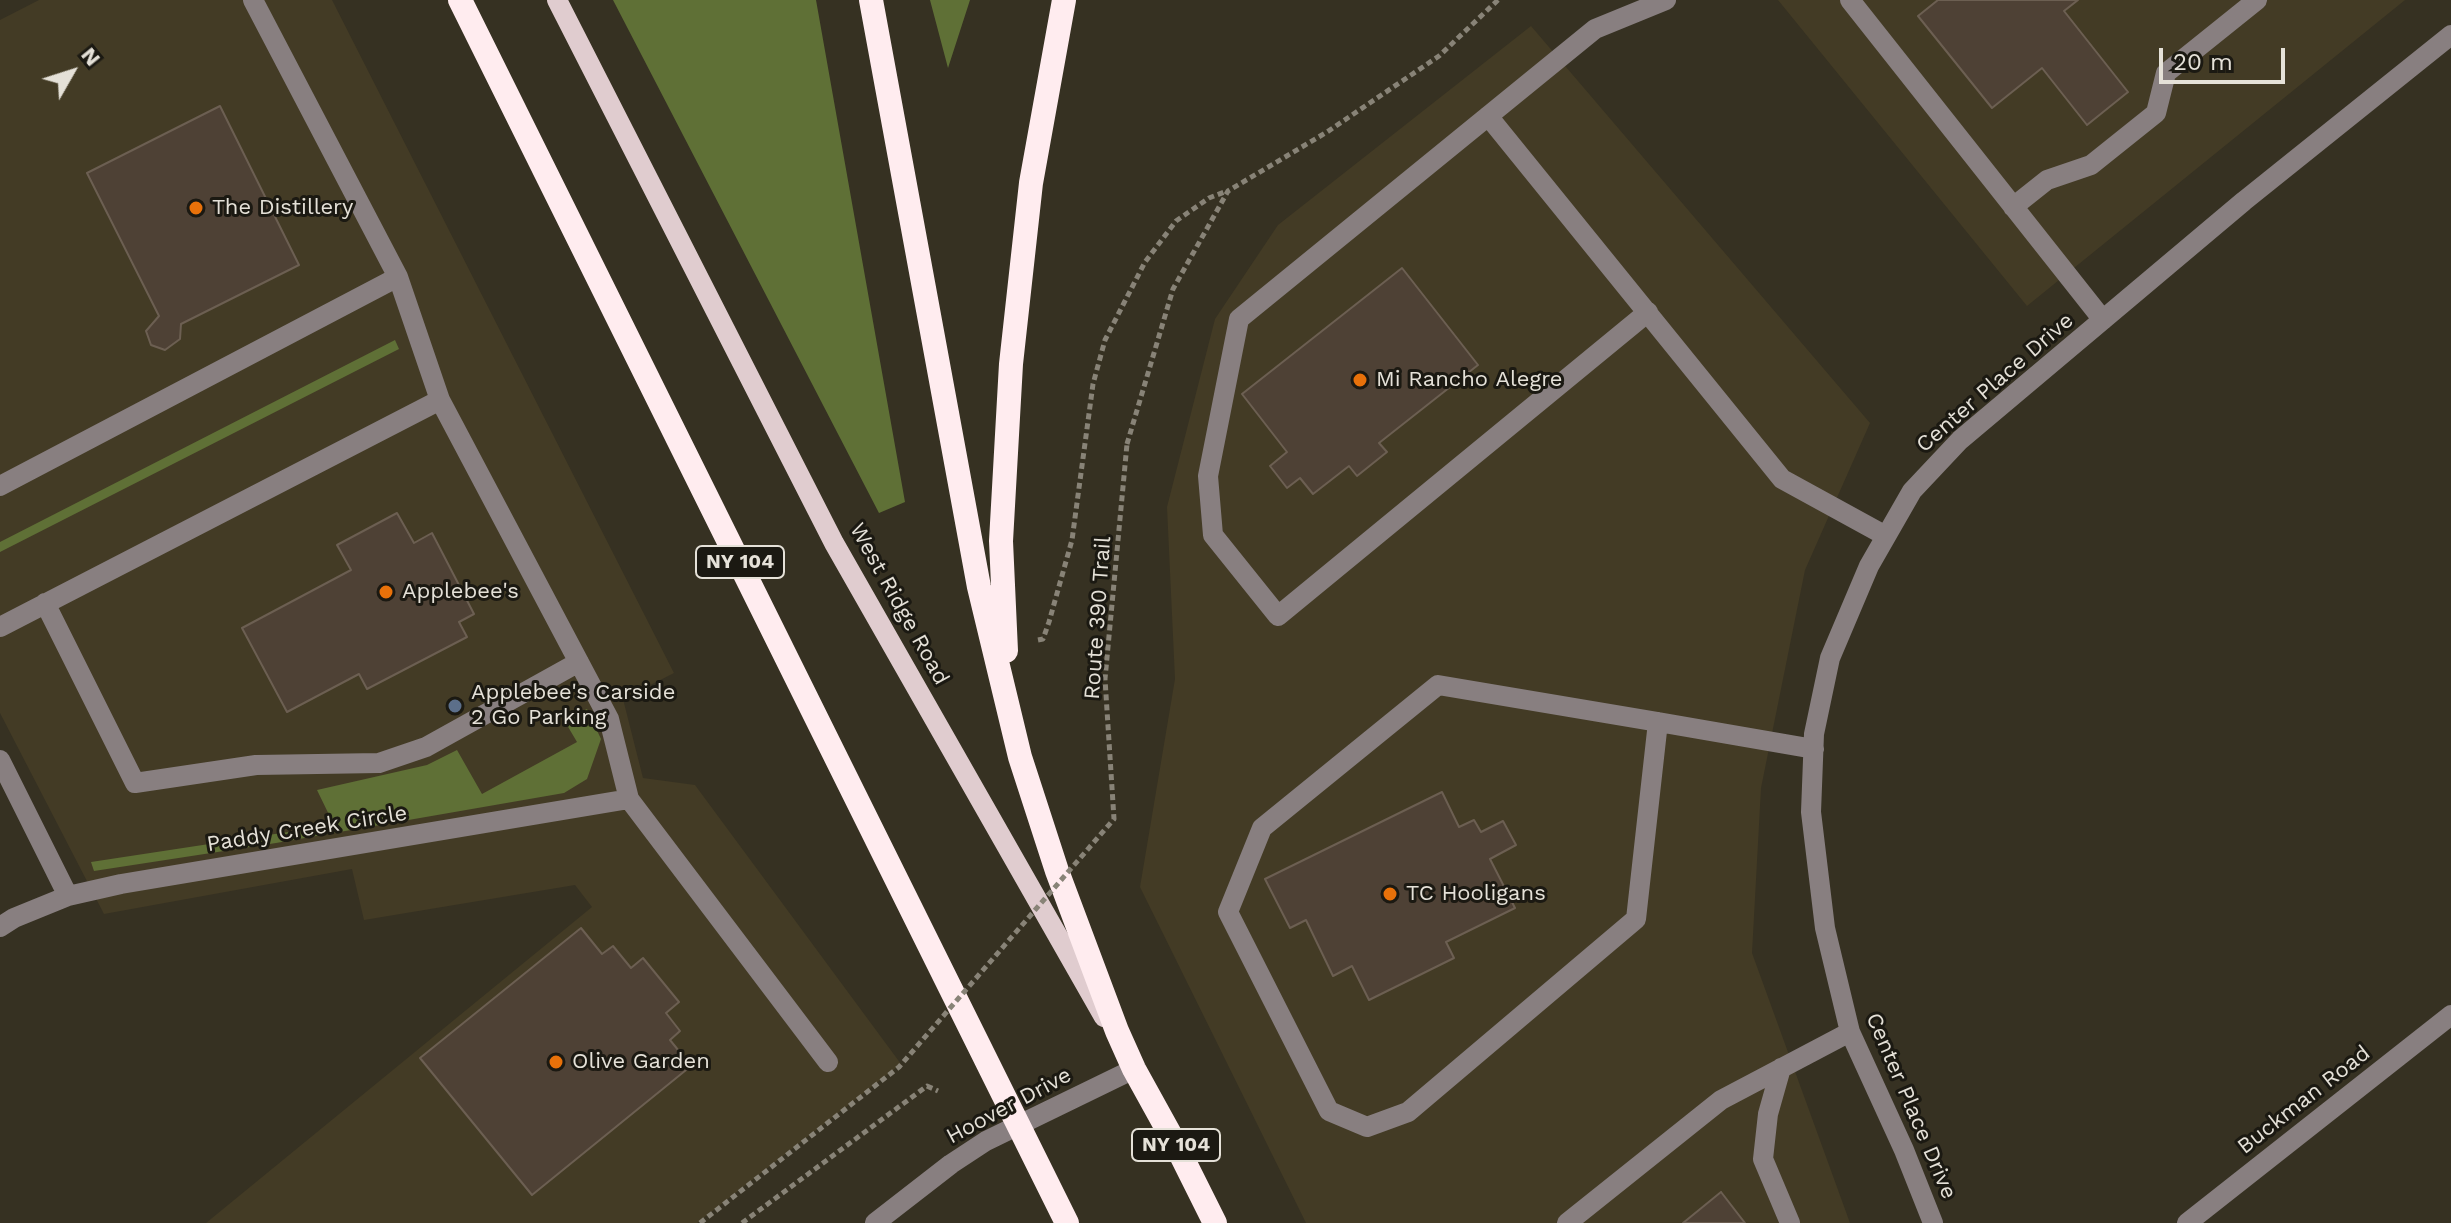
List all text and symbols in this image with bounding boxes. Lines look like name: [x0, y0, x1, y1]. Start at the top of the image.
north arrow: [32, 32, 112, 112]
scale bar: [2163, 32, 2289, 82]
text: N: [76, 42, 106, 71]
text: 20 m: [2173, 48, 2233, 76]
place label: The Distillery: [212, 195, 353, 221]
marker: The Distillery: [187, 199, 205, 217]
street label: Center Place Drive: [1911, 308, 2079, 458]
place label: Mi Rancho Alegre: [1376, 367, 1562, 393]
marker: Mi Rancho Alegre: [1351, 371, 1369, 389]
street label: West Ridge Road: [844, 518, 954, 690]
street label: Route 390 Trail: [1079, 536, 1117, 700]
road number: NY 104: [696, 546, 784, 578]
place label: Applebee's: [402, 579, 519, 605]
marker: Applebee's: [377, 583, 395, 601]
place label: Applebee's Carside 2 Go Parking: [471, 680, 675, 732]
marker: Applebee's Carside 2 Go Parking: [446, 697, 464, 715]
street label: Paddy Creek Circle: [205, 800, 409, 858]
place label: TC Hooligans: [1406, 881, 1546, 907]
marker: TC Hooligans: [1381, 885, 1399, 903]
street label: Center Place Drive: [1860, 1009, 1962, 1203]
street label: Buckman Road: [2232, 1040, 2376, 1160]
place label: Olive Garden: [572, 1049, 710, 1075]
marker: Olive Garden: [547, 1053, 565, 1071]
street label: Hoover Drive: [942, 1062, 1076, 1150]
road number: NY 104: [1132, 1129, 1220, 1161]

